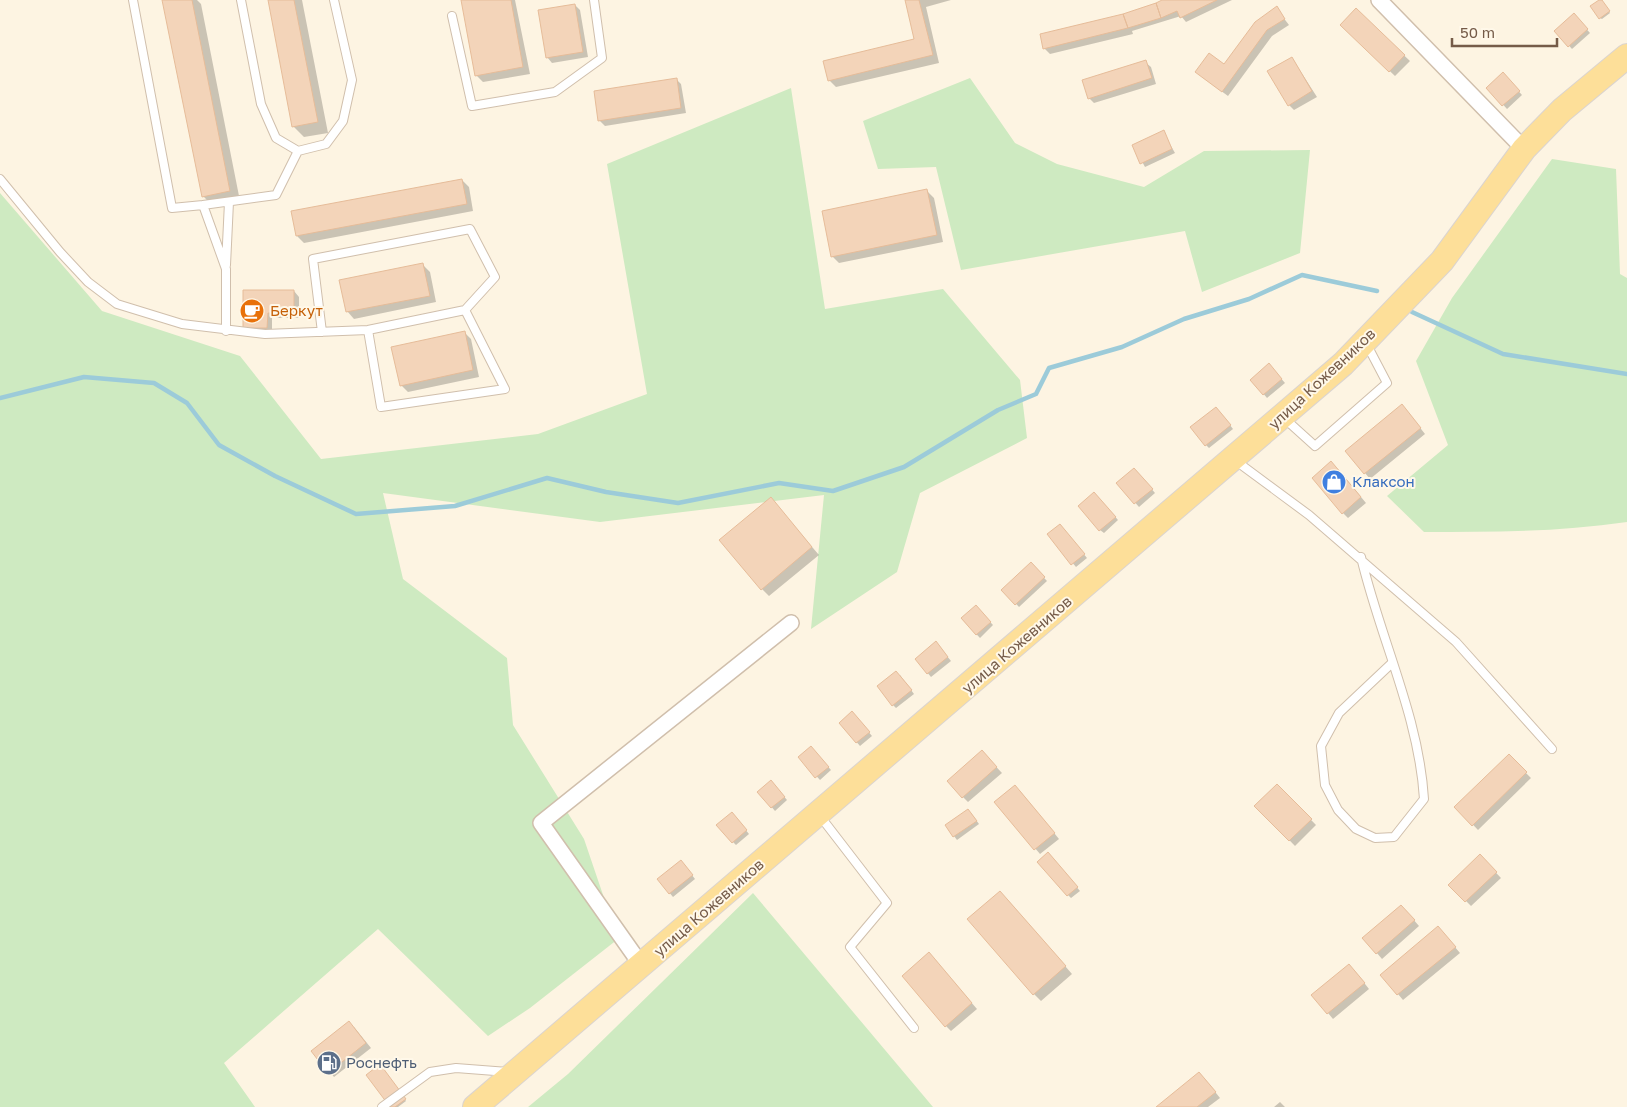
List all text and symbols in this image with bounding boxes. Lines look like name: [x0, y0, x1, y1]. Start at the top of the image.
scale bar: [1452, 15, 1557, 47]
text: 50 m: [1460, 23, 1495, 41]
cafe icon: Беркут: [239, 298, 265, 324]
place label: Беркут: [270, 301, 323, 319]
street label: улица Кожевников: [1264, 324, 1378, 432]
shop icon: Клаксон: [1321, 469, 1347, 495]
place label: Клаксон: [1352, 472, 1415, 490]
street label: улица Кожевников: [958, 592, 1075, 697]
street label: улица Кожевников: [650, 855, 767, 960]
fuel station icon: Роснефть: [316, 1050, 342, 1076]
place label: Роснефть: [346, 1053, 417, 1071]

